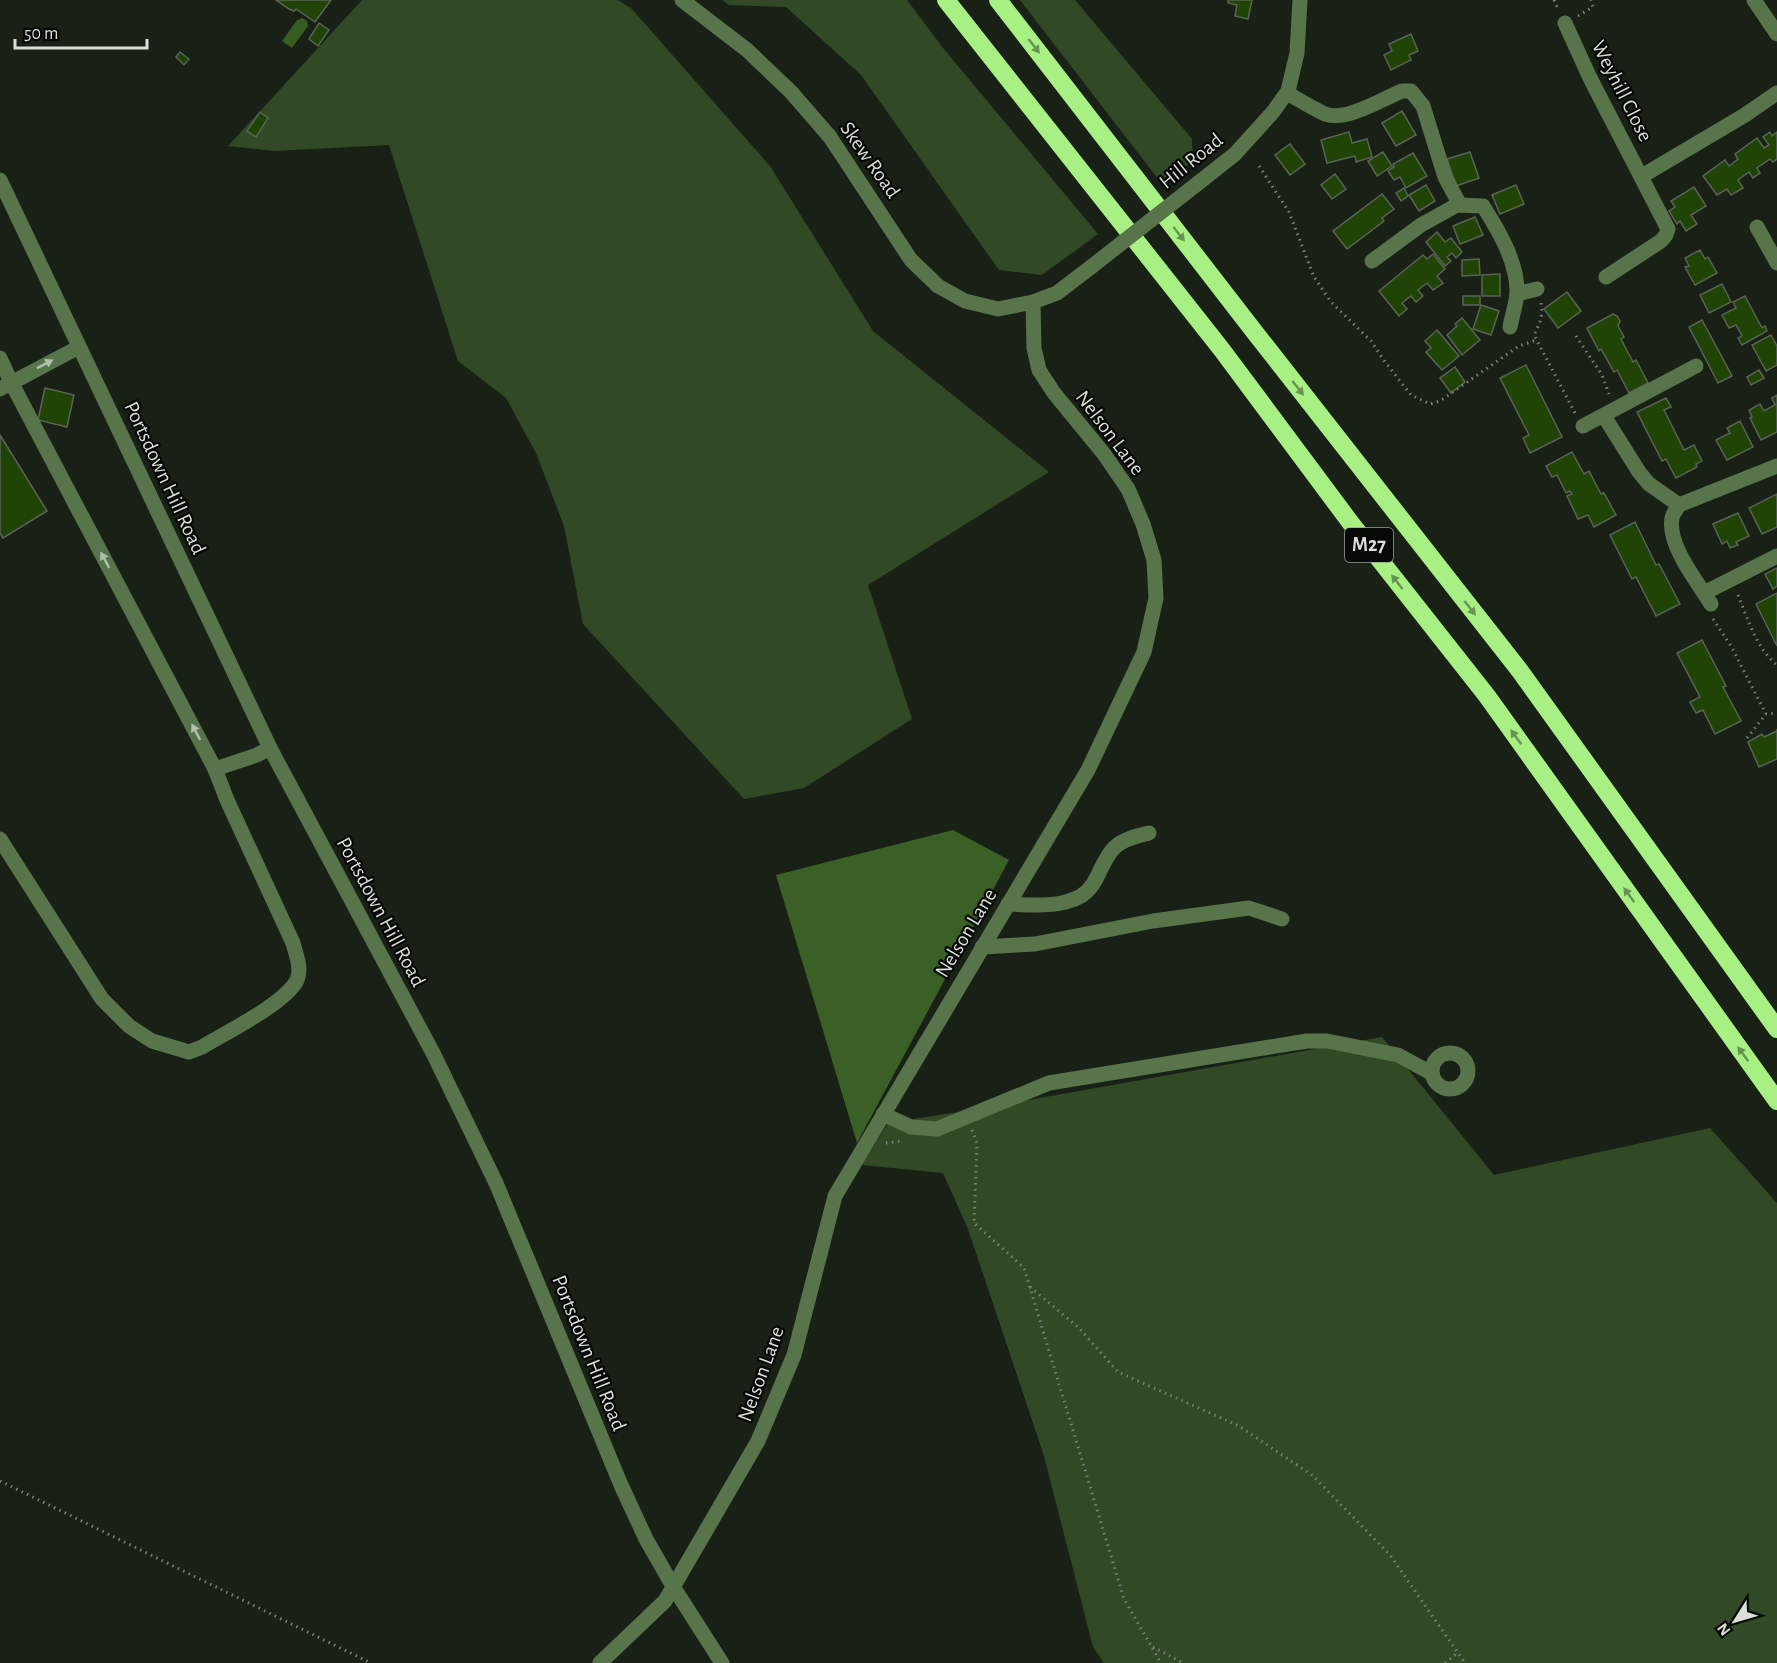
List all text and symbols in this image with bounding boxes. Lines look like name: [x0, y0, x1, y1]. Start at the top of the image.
scale bar: [15, 12, 147, 50]
text: 50 m: [24, 25, 58, 43]
street label: Weyhill Close: [1588, 37, 1656, 145]
one-way arrow: [1028, 38, 1040, 54]
street label: Skew Road: [836, 118, 904, 202]
street label: Hill Road: [1155, 129, 1227, 193]
one-way arrow: [1172, 226, 1185, 242]
one-way arrow: [36, 360, 54, 370]
one-way arrow: [1292, 380, 1305, 396]
street label: Nelson Lane: [1072, 387, 1148, 479]
street label: Portsdown Hill Road: [120, 398, 210, 558]
road number: M27: [1345, 528, 1393, 562]
one-way arrow: [100, 551, 110, 568]
one-way arrow: [1391, 574, 1404, 590]
one-way arrow: [1464, 600, 1477, 616]
one-way arrow: [191, 723, 201, 740]
one-way arrow: [1510, 729, 1522, 745]
street label: Portsdown Hill Road: [333, 834, 429, 990]
street label: Nelson Lane: [931, 885, 1001, 981]
one-way arrow: [1624, 888, 1636, 903]
one-way arrow: [1737, 1046, 1749, 1062]
street label: Portsdown Hill Road: [548, 1272, 630, 1434]
street label: Nelson Lane: [734, 1324, 788, 1424]
north arrow: [1705, 1591, 1765, 1651]
text: N: [1714, 1620, 1734, 1639]

